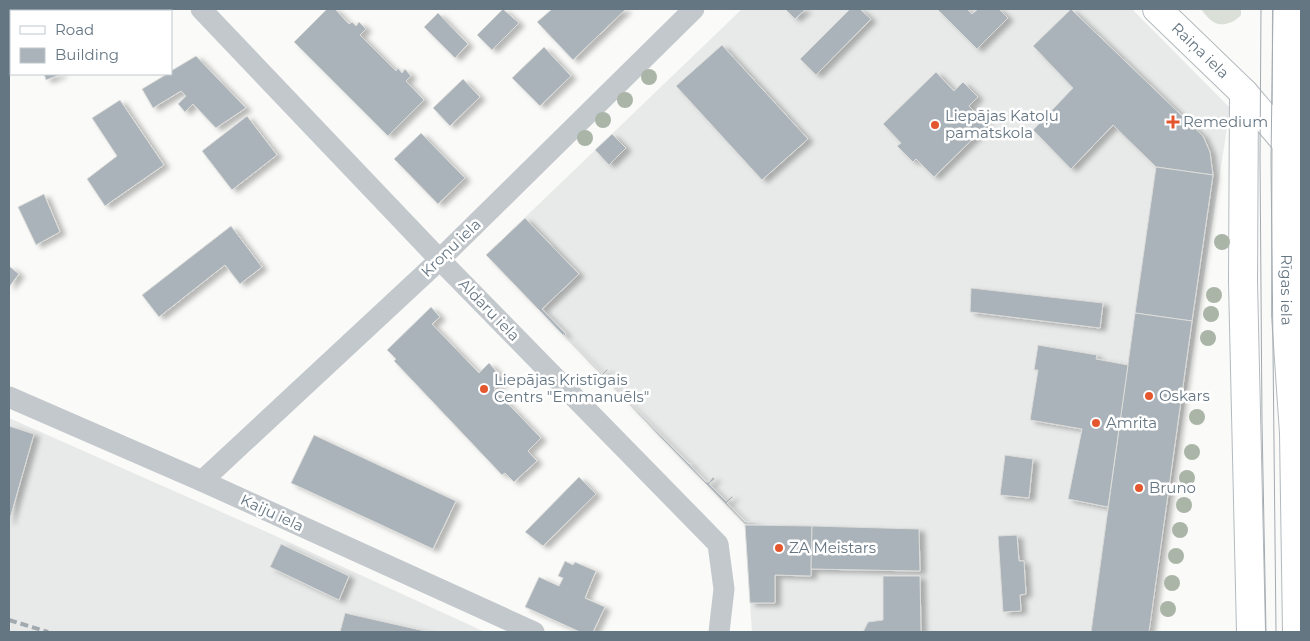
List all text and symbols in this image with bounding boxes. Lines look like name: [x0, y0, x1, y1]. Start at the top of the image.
legend: [10, 10, 172, 75]
street label: Raiņa iela: [1168, 18, 1233, 82]
text: Road: [55, 20, 94, 39]
text: Building: [55, 45, 119, 64]
place label: Liepājas Katoļu pamatskola: [945, 106, 1059, 142]
place label: Remedium: [1183, 112, 1268, 131]
marker: Remedium: [1167, 116, 1179, 128]
marker: Liepājas Katoļu pamatskola: [929, 119, 941, 131]
street label: Kroņu iela: [417, 214, 485, 282]
street label: Rīgas iela: [1277, 254, 1297, 326]
street label: Aldaru iela: [455, 274, 524, 345]
place label: Liepājas Kristīgais Centrs "Emmanuēls": [494, 370, 649, 406]
marker: Liepājas Kristīgais Centrs "Emmanuēls": [478, 383, 490, 395]
place label: Oskars: [1159, 386, 1210, 405]
marker: Oskars: [1143, 390, 1155, 402]
place label: Amrita: [1106, 413, 1157, 432]
marker: Amrita: [1090, 417, 1102, 429]
place label: Bruno: [1149, 478, 1196, 497]
marker: Bruno: [1133, 482, 1145, 494]
street label: Kaiju iela: [238, 490, 307, 535]
place label: ZA Meistars: [789, 538, 876, 557]
marker: ZA Meistars: [773, 542, 785, 554]

